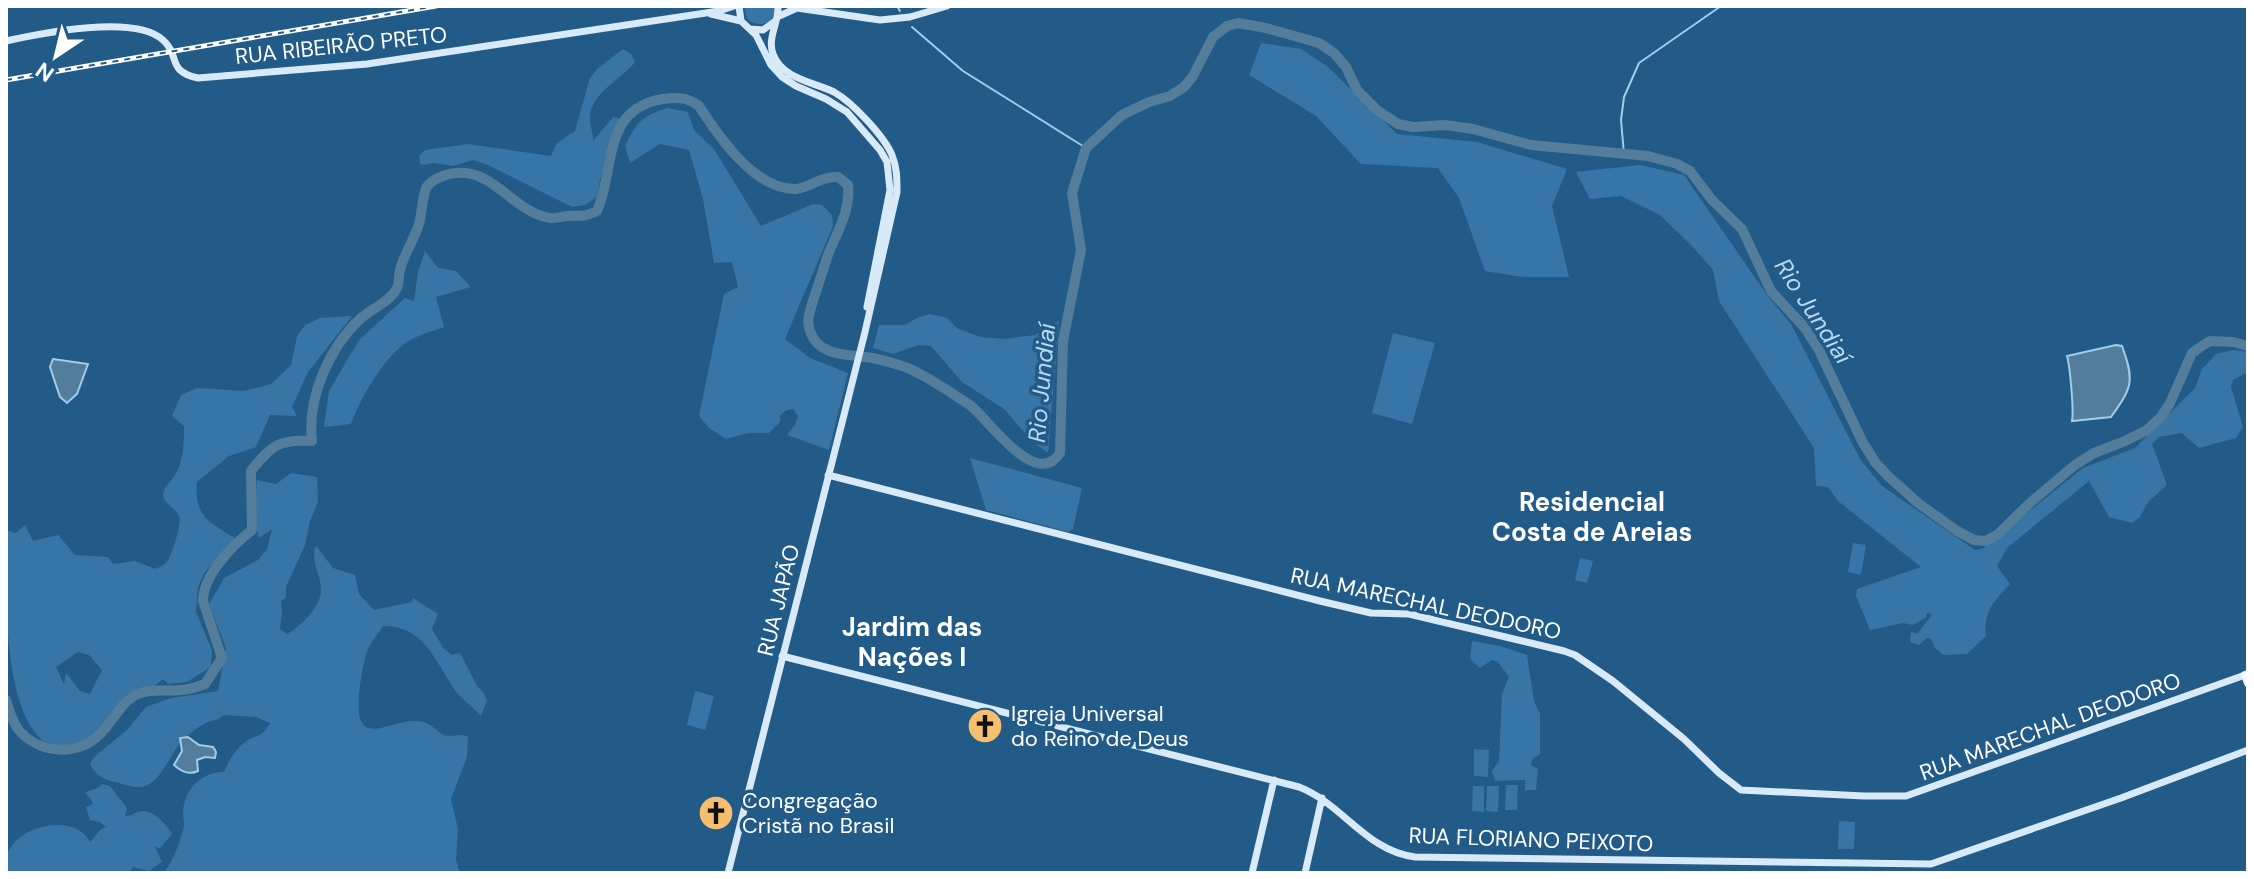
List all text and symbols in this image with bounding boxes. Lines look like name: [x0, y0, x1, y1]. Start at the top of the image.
north arrow: [16, 16, 96, 96]
street label: RUA RIBEIRÃO PRETO: [234, 20, 448, 71]
text: N: [30, 55, 60, 88]
water label: Rio Jundiaí: [1768, 252, 1860, 371]
water label: Rio Jundiaí: [1021, 320, 1062, 444]
district label: Residencial Costa de Areias: [1492, 485, 1692, 549]
street label: RUA JAPÃO: [751, 541, 806, 659]
street label: RUA MARECHAL DEODORO: [1288, 561, 1564, 646]
district label: Jardim das Nações I: [842, 610, 982, 674]
street label: RUA MARECHAL DEODORO: [1916, 666, 2185, 787]
place label: Igreja Universal do Reino de Deus: [1011, 699, 1189, 753]
church icon: Igreja Universal do Reino de Deus: [966, 707, 1004, 745]
place label: Congregação Cristã no Brasil: [742, 786, 894, 840]
church icon: Congregação Cristã no Brasil: [697, 794, 735, 832]
street label: RUA FLORIANO PEIXOTO: [1408, 821, 1654, 858]

